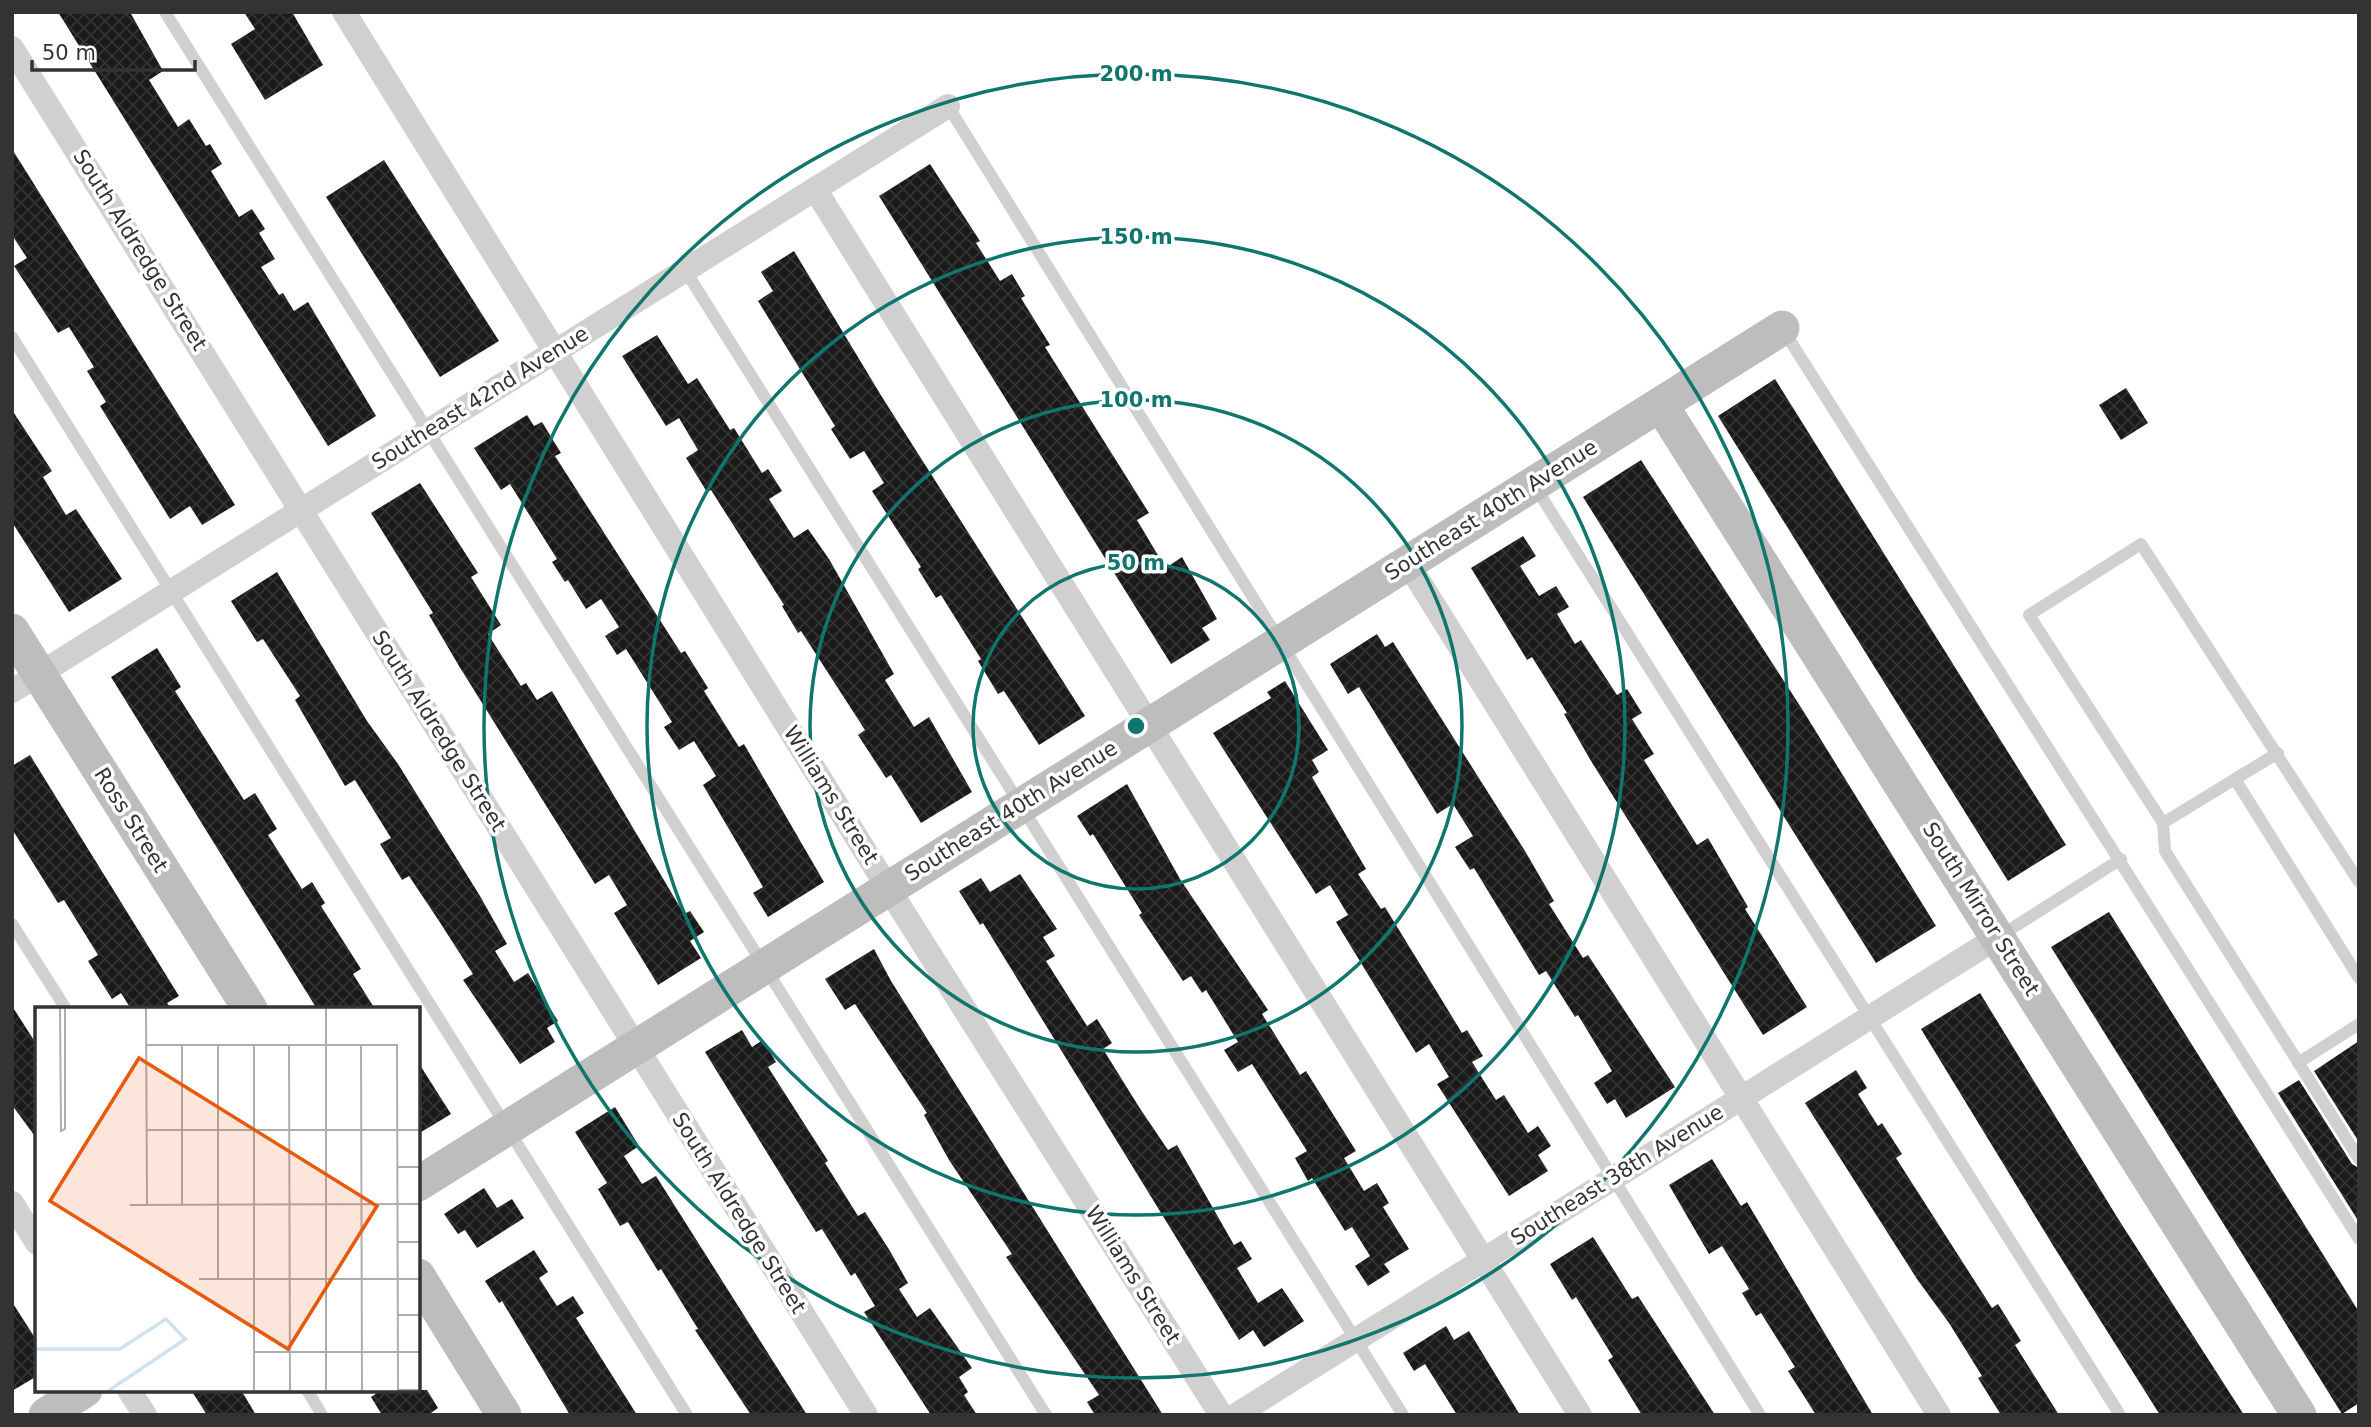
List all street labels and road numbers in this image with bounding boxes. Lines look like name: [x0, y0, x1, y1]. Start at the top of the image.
street label: South Aldredge Street: [68, 145, 212, 355]
street label: Southeast 42nd Avenue: [367, 321, 593, 475]
street label: Southeast 40th Avenue: [1380, 435, 1602, 585]
street label: South Aldredge Street: [367, 626, 511, 836]
street label: Williams Street: [779, 721, 883, 869]
street label: Southeast 40th Avenue: [900, 736, 1122, 886]
street label: Ross Street: [89, 763, 173, 877]
street label: South Mirror Street: [1918, 818, 2044, 1000]
street label: Southeast 38th Avenue: [1506, 1100, 1728, 1250]
street label: South Aldredge Street: [667, 1108, 811, 1318]
street label: Williams Street: [1081, 1201, 1185, 1349]

